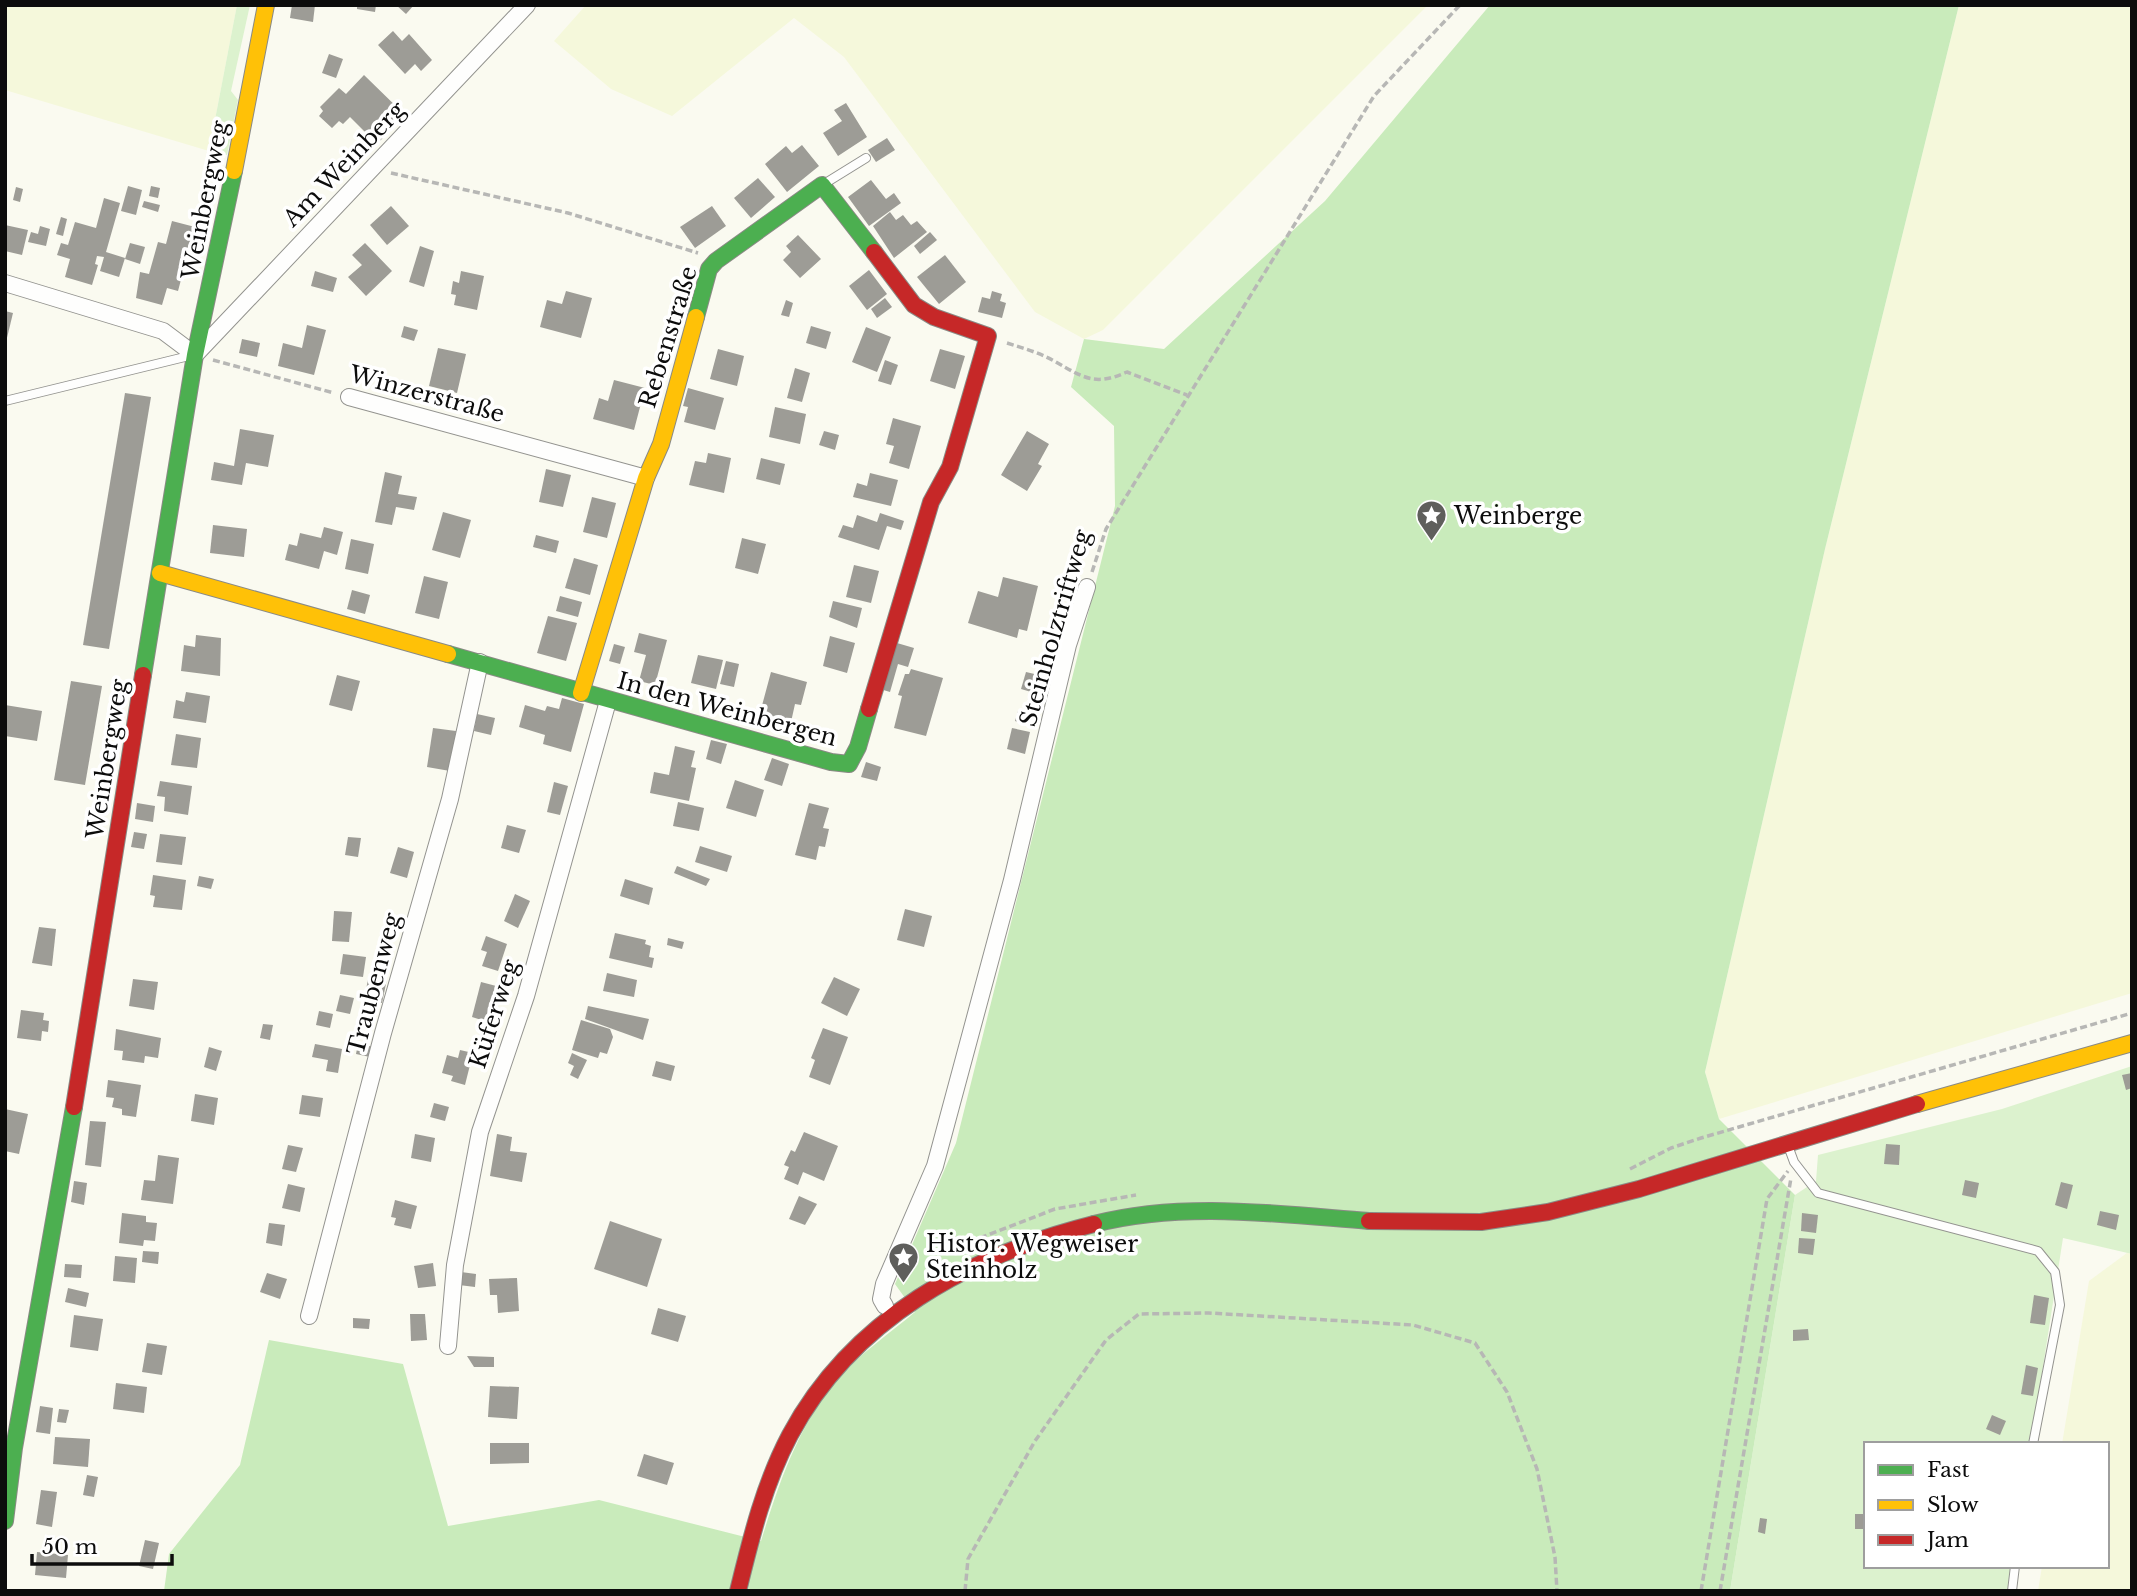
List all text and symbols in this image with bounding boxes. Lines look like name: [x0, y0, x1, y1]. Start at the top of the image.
street label: Am Weinberg: [277, 95, 411, 233]
street label: Weinbergweg: [176, 118, 234, 283]
street label: Rebenstraße: [633, 263, 703, 411]
street label: Winzerstraße: [345, 360, 508, 428]
place icon: Weinberge: [1414, 499, 1448, 543]
place label: Weinberge: [1453, 502, 1582, 530]
street label: Steinholztriftweg: [1014, 526, 1097, 730]
street label: In den Weinbergen: [614, 666, 840, 752]
street label: Weinbergweg: [80, 677, 133, 842]
street label: Traubenweg: [342, 910, 406, 1058]
street label: Küferweg: [463, 956, 525, 1072]
place label: Histor. Wegweiser Steinholz: [926, 1230, 1138, 1284]
place icon: Histor. Wegweiser Steinholz: [886, 1240, 920, 1284]
legend: [1864, 1442, 2109, 1568]
text: Fast: [1927, 1457, 1969, 1483]
text: Slow: [1927, 1492, 1979, 1518]
scale bar: [32, 1522, 172, 1566]
text: Jam: [1924, 1527, 1969, 1553]
text: 50 m: [42, 1534, 98, 1560]

